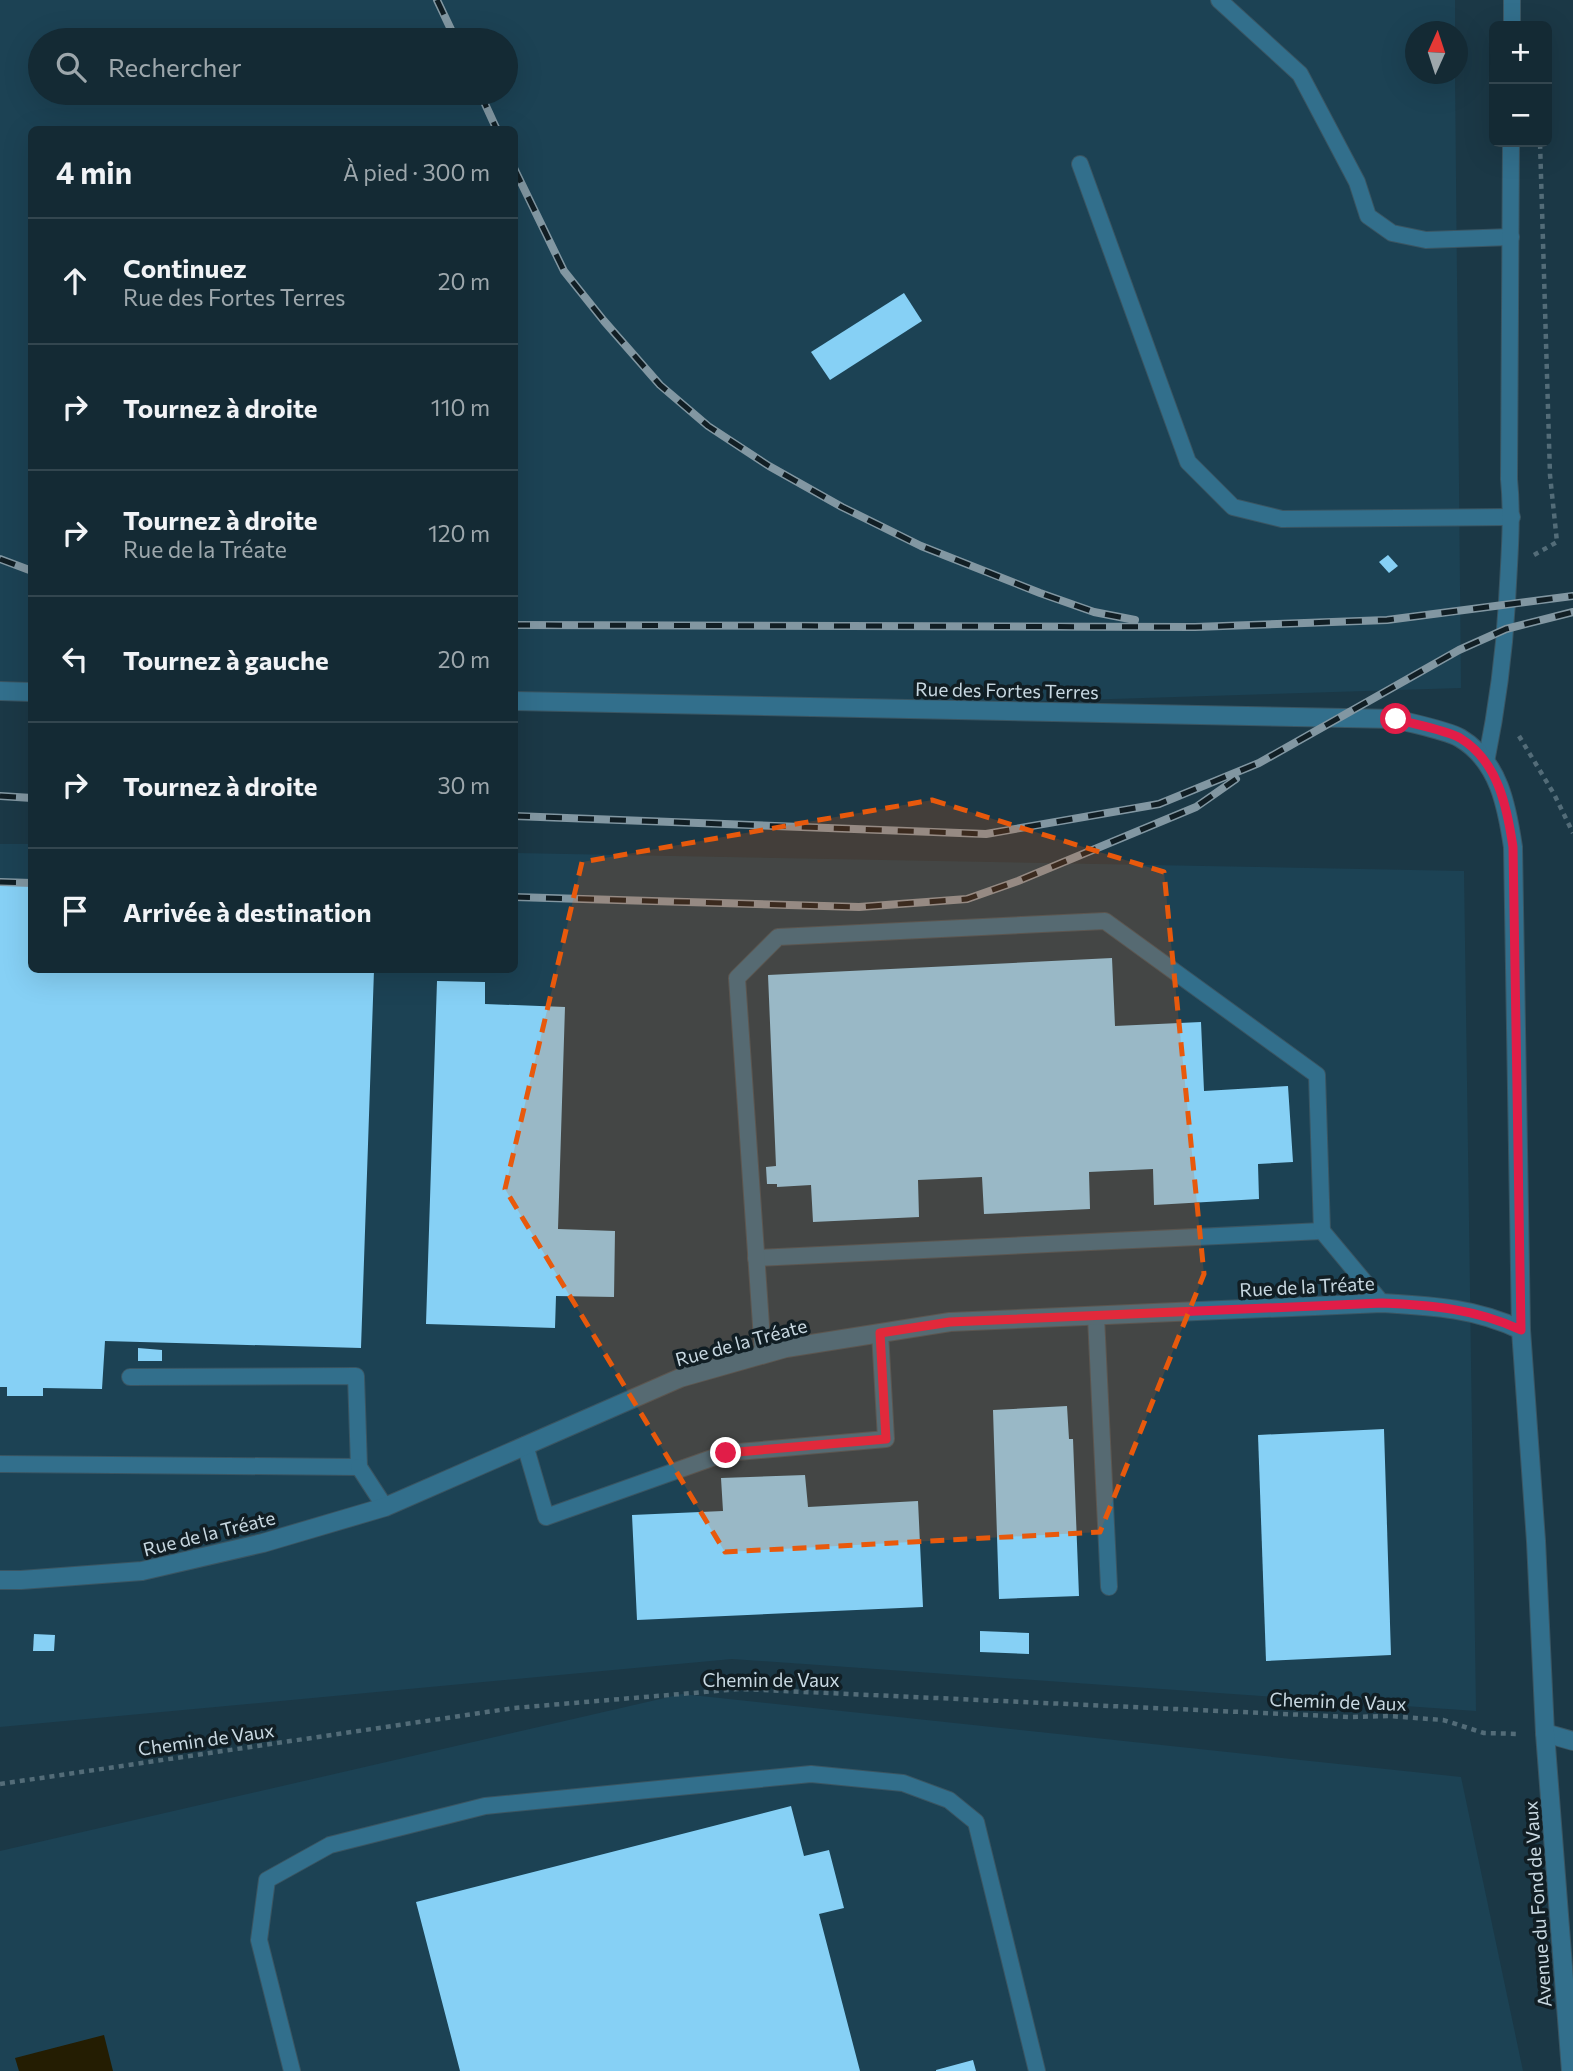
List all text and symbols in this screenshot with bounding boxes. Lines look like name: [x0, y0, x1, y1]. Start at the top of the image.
north arrow: [1405, 21, 1468, 84]
map controls: [1489, 21, 1552, 147]
button: +: [1489, 21, 1552, 84]
search box: [28, 28, 518, 105]
icon: search: [52, 48, 90, 86]
text: Rechercher: [108, 51, 242, 82]
button: −: [1489, 84, 1552, 147]
text: 4 min: [56, 153, 132, 190]
text: À pied · 300 m: [343, 158, 490, 186]
text: Continuez: [123, 252, 247, 283]
icon: ahead: [56, 262, 94, 300]
text: 20 m: [438, 267, 490, 295]
text: Rue des Fortes Terres: [123, 283, 346, 311]
icon: right: [56, 388, 94, 426]
text: Tournez à droite: [123, 392, 318, 423]
text: 110 m: [431, 393, 490, 421]
text: Tournez à droite: [123, 504, 318, 535]
icon: right: [56, 514, 94, 552]
text: 120 m: [428, 519, 490, 547]
text: Rue de la Tréate: [123, 535, 287, 563]
icon: left: [56, 640, 94, 678]
text: Tournez à gauche: [123, 644, 329, 675]
text: 20 m: [438, 645, 490, 673]
street label: Rue des Fortes Terres: [915, 677, 1099, 703]
route start: [1380, 703, 1411, 734]
icon: right: [56, 766, 94, 804]
text: Tournez à droite: [123, 770, 318, 801]
text: 30 m: [437, 771, 490, 799]
icon: arrive: [56, 892, 94, 930]
text: Arrivée à destination: [123, 896, 371, 927]
street label: Rue de la Tréate: [1239, 1271, 1375, 1301]
street label: Rue de la Tréate: [673, 1313, 809, 1371]
route end: [710, 1437, 741, 1468]
street label: Rue de la Tréate: [141, 1505, 277, 1561]
street label: Chemin de Vaux: [702, 1668, 840, 1691]
street label: Chemin de Vaux: [1269, 1687, 1407, 1715]
street label: Chemin de Vaux: [136, 1718, 276, 1760]
street label: Avenue du Fond de Vaux: [1518, 1800, 1556, 2008]

